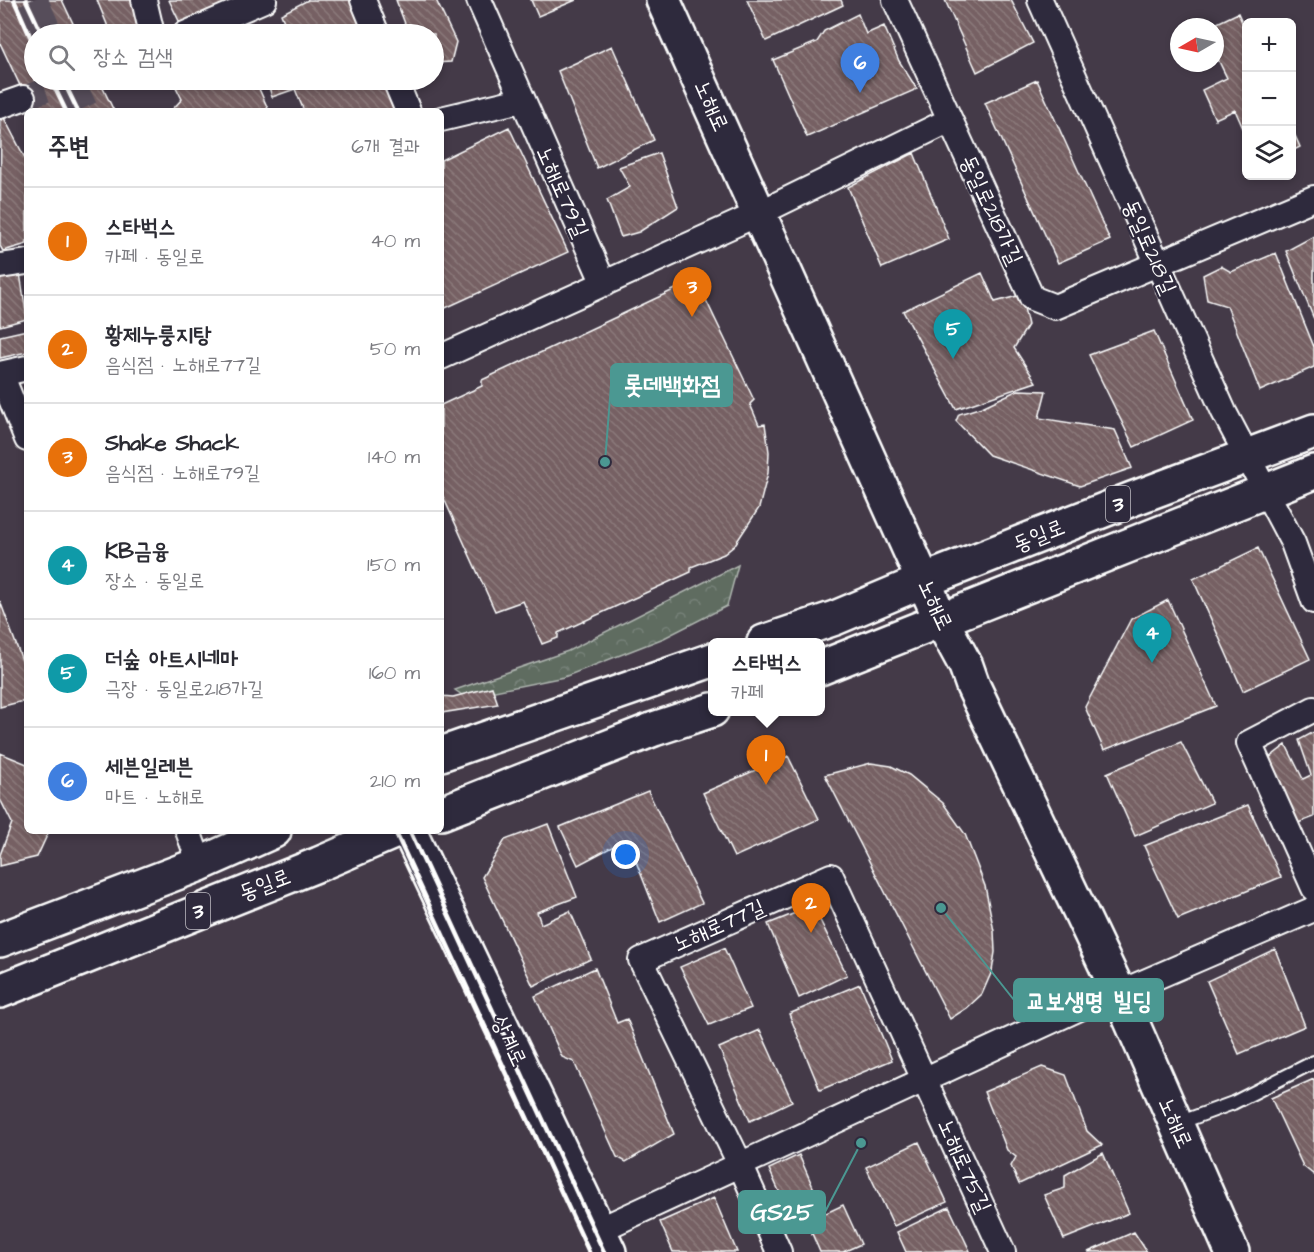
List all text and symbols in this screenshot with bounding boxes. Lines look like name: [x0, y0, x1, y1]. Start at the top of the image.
north arrow: [1170, 18, 1224, 72]
map controls: [1242, 18, 1296, 180]
button: +: [1242, 18, 1296, 72]
search box: [24, 24, 444, 90]
icon: search: [45, 41, 78, 74]
text: 장소 검색: [93, 42, 173, 73]
pin: 6: [840, 44, 880, 93]
button: −: [1242, 72, 1296, 126]
street label: 노해로: [686, 75, 736, 137]
button: layers: [1242, 126, 1296, 180]
text: 주변: [48, 129, 90, 165]
text: 6개 결과: [351, 133, 420, 161]
street label: 노해로79길: [528, 141, 596, 243]
street label: 동일로218가길: [952, 150, 1030, 270]
street label: 동일로218길: [1114, 195, 1184, 299]
text: 스타벅스: [105, 212, 176, 243]
text: 1: [66, 227, 69, 255]
text: 40 m: [370, 227, 420, 255]
text: 카페 · 동일로: [105, 243, 204, 271]
pin: 3: [672, 268, 712, 317]
pin: 5: [934, 310, 972, 359]
text: 황제누룽지탕: [105, 320, 211, 351]
text: 2: [62, 335, 73, 363]
text: 50 m: [370, 335, 420, 363]
text: 음식점 · 노해로77길: [105, 351, 261, 379]
callout: 롯데백화점: [611, 364, 732, 406]
text: 롯데백화점: [624, 369, 720, 403]
text: Shake Shack: [105, 428, 239, 459]
text: 3: [62, 443, 73, 471]
text: 140 m: [368, 443, 420, 471]
text: 음식점 · 노해로79길: [105, 459, 260, 487]
road number: 3: [1106, 486, 1130, 522]
street label: 동일로: [1009, 512, 1069, 560]
text: KB금융: [105, 536, 169, 567]
text: 4: [61, 551, 74, 579]
text: 150 m: [367, 551, 420, 579]
text: 장소 · 동일로: [105, 567, 204, 595]
street label: 노해로: [910, 574, 960, 636]
pin: 4: [1132, 614, 1172, 663]
popup: [708, 638, 825, 716]
text: 더숲 아트시네마: [105, 644, 238, 675]
text: 스타벅스: [731, 648, 802, 679]
text: 5: [60, 659, 75, 687]
text: 160 m: [369, 659, 420, 687]
text: 극장 · 동일로218가길: [105, 675, 263, 703]
text: 카페: [731, 679, 763, 707]
pin: 1: [746, 736, 786, 785]
text: 세븐일레븐: [105, 752, 194, 783]
text: 6: [61, 767, 74, 795]
text: 210 m: [370, 767, 420, 795]
text: 마트 · 노해로: [105, 783, 204, 811]
your location: [611, 840, 640, 869]
street label: 동일로: [235, 861, 295, 909]
pin: 2: [792, 884, 830, 933]
street label: 노해로77길: [668, 892, 770, 960]
road number: 3: [186, 893, 210, 929]
callout: 교보생명 빌딩: [1014, 979, 1163, 1021]
text: 교보생명 빌딩: [1026, 985, 1152, 1019]
street label: 상계로: [484, 1010, 534, 1072]
street label: 노해로: [1150, 1092, 1200, 1154]
street label: 노해로75길: [930, 1114, 999, 1218]
callout: GS25: [739, 1191, 825, 1233]
text: GS25: [751, 1196, 814, 1230]

